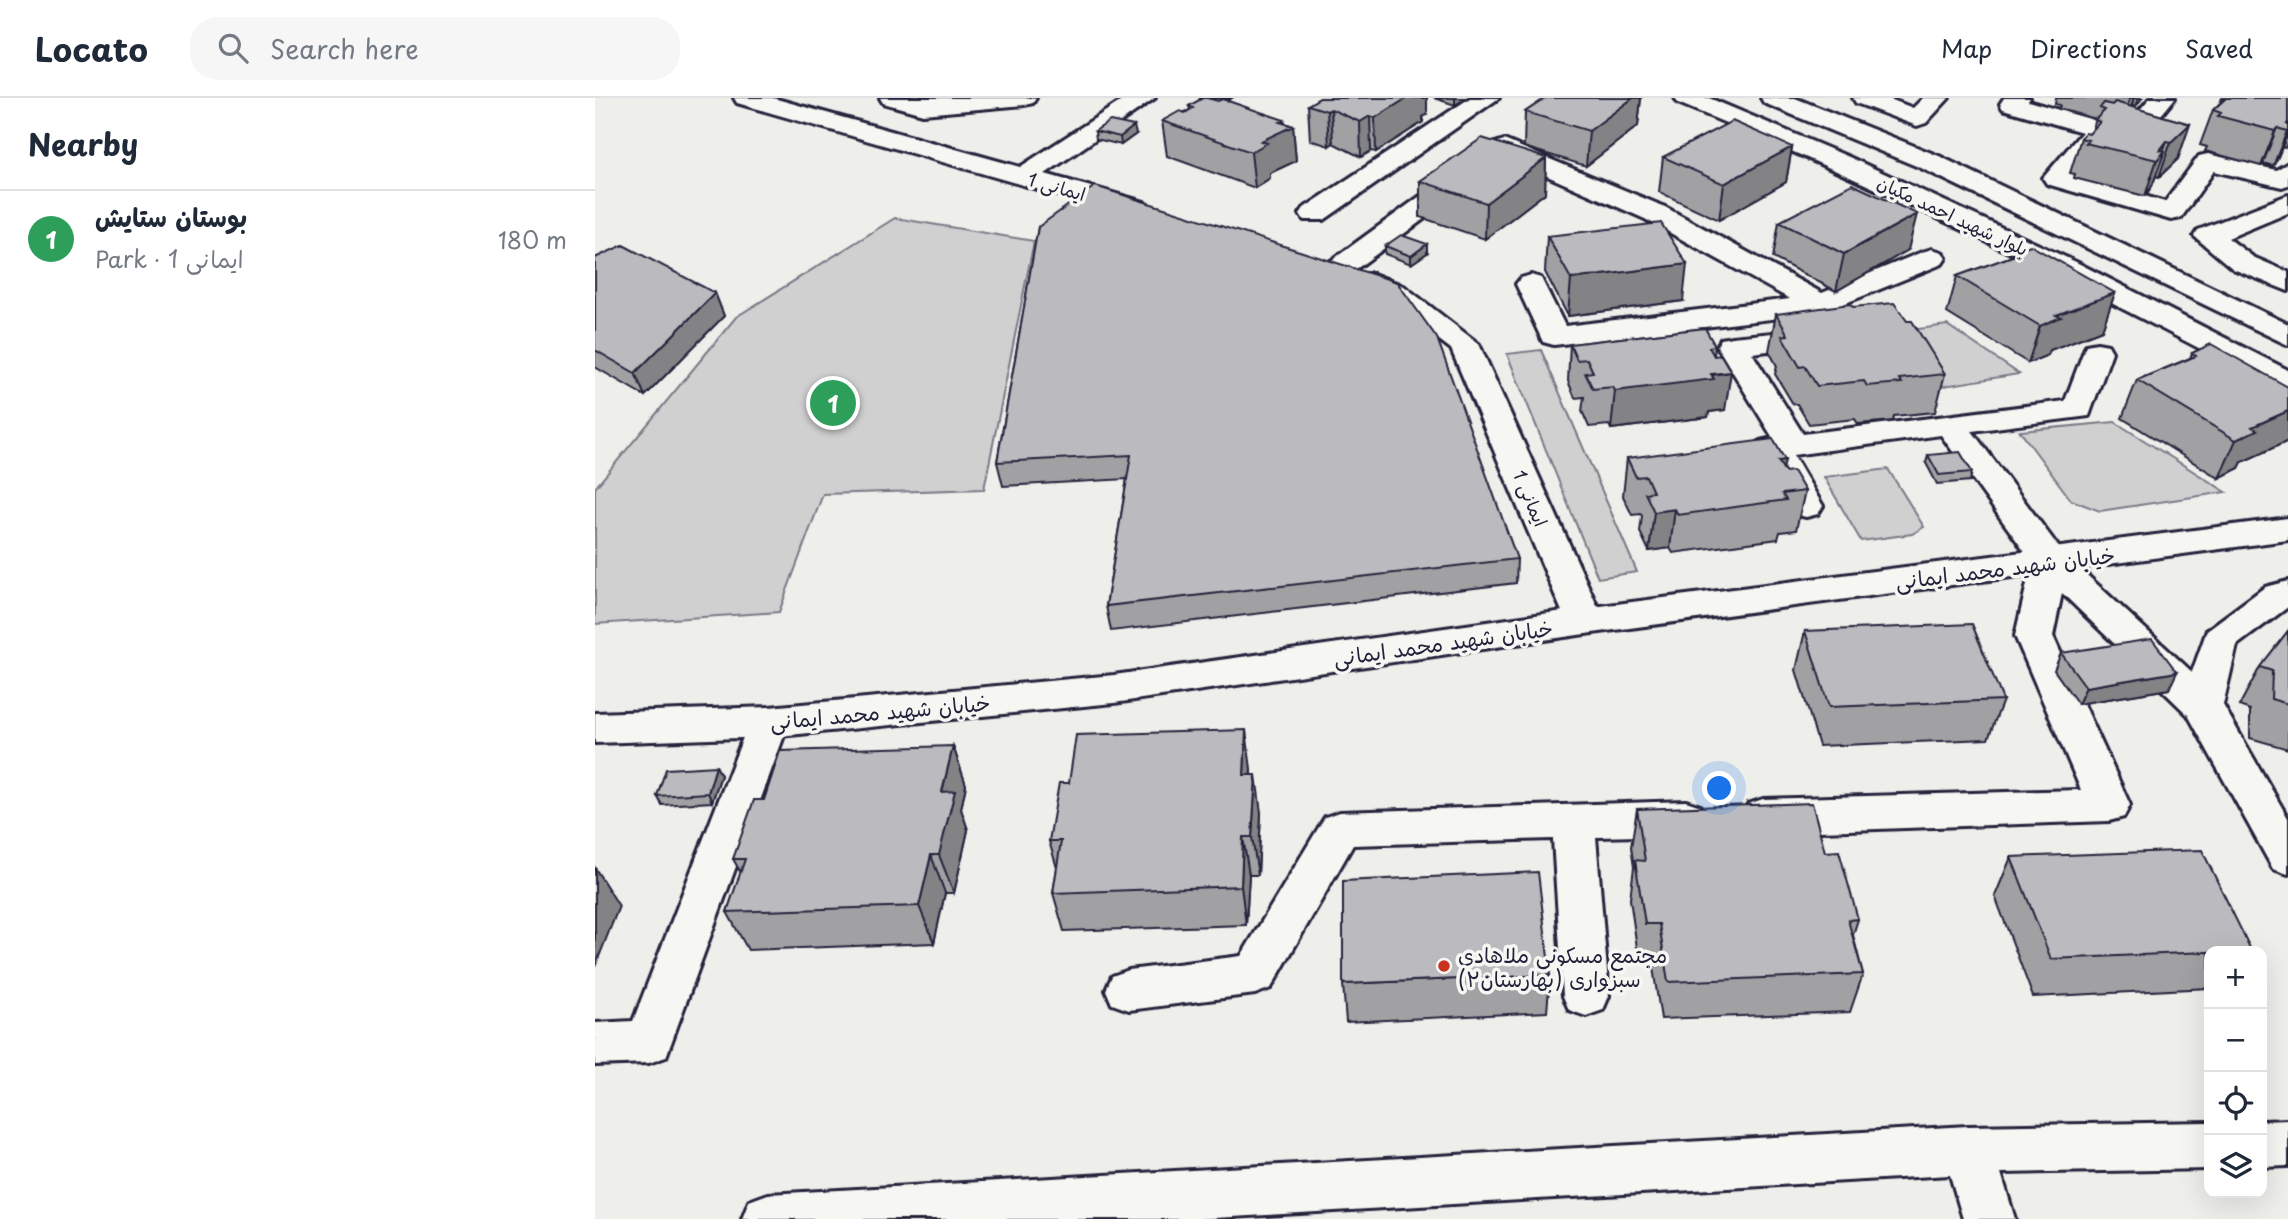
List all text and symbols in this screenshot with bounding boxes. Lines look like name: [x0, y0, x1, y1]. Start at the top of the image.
search box: [190, 17, 680, 80]
text: Locato: [35, 23, 148, 73]
icon: search: [214, 29, 252, 67]
text: Search here: [270, 29, 419, 68]
text: Map: [1941, 30, 1992, 66]
text: Directions: [2030, 30, 2147, 66]
text: Saved: [2185, 30, 2253, 66]
text: Nearby: [28, 121, 138, 166]
street label: ایمانی 1: [1025, 165, 1089, 207]
street label: بلوار شهید احمد مکیان: [1873, 168, 2033, 262]
text: بوستان ستایش: [95, 197, 247, 236]
text: 1: [46, 222, 57, 257]
text: 180 m: [498, 222, 567, 257]
text: Park · ایمانی 1: [95, 241, 243, 276]
pin: 1: [810, 377, 856, 429]
street label: ایمانی 1: [1507, 466, 1555, 530]
street label: خیابان شهید محمد ایمانی: [1893, 538, 2117, 596]
street label: خیابان شهید محمد ایمانی: [1331, 611, 1555, 673]
street label: خیابان شهید محمد ایمانی: [769, 685, 991, 737]
your location: [1702, 771, 1736, 805]
place label: مجتمع مسکونی ملاهادی سبزواری (بهارستان۲): [1458, 938, 1667, 994]
map controls: [2204, 946, 2267, 1198]
button: +: [2204, 946, 2267, 1009]
marker: مجتمع مسکونی ملاهادی سبزواری (بهارستان۲): [1436, 958, 1452, 974]
button: −: [2204, 1009, 2267, 1072]
button: locate: [2204, 1072, 2267, 1135]
button: layers: [2204, 1135, 2267, 1198]

